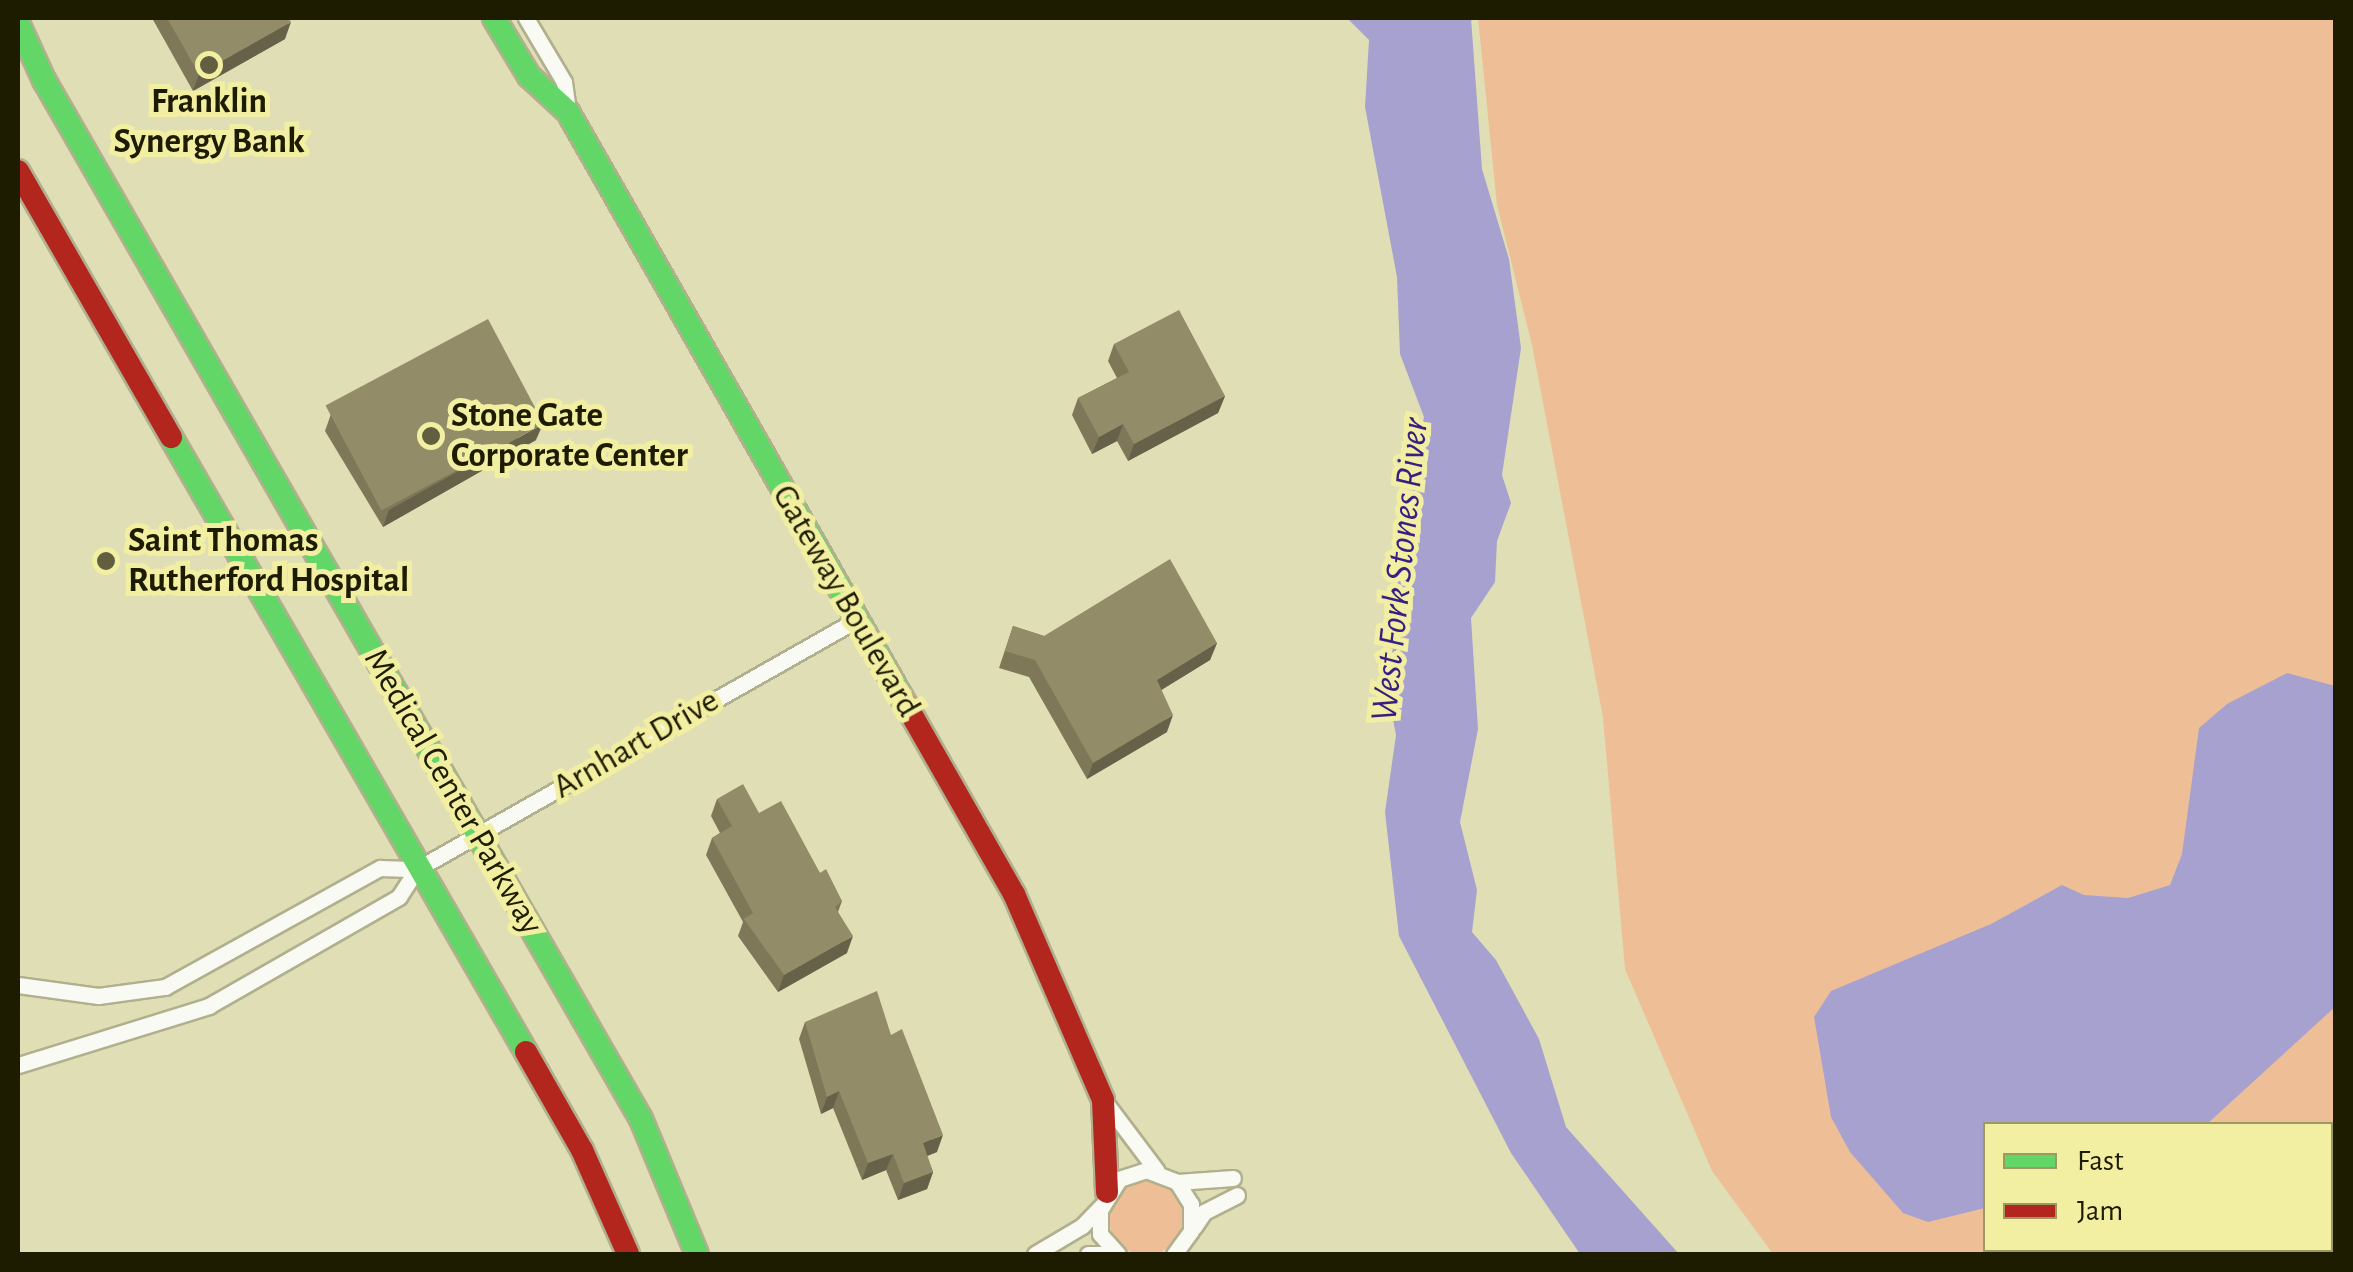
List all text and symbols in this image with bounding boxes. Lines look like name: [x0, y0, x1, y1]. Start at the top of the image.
marker: Franklin Synergy Bank: [198, 54, 220, 76]
place label: Franklin Synergy Bank: [114, 81, 304, 163]
place label: Stone Gate Corporate Center: [451, 395, 688, 477]
water label: West Fork Stones River: [1362, 416, 1440, 724]
marker: Stone Gate Corporate Center: [420, 425, 442, 447]
street label: Gateway Boulevard: [763, 478, 929, 724]
place label: Saint Thomas Rutherford Hospital: [128, 520, 409, 602]
marker: Saint Thomas Rutherford Hospital: [93, 548, 119, 574]
street label: Medical Center Parkway: [354, 642, 552, 942]
street label: Arnhart Drive: [546, 680, 726, 808]
legend: [1983, 1122, 2333, 1252]
text: Fast: [2077, 1146, 2124, 1176]
text: Jam: [2077, 1196, 2123, 1226]

